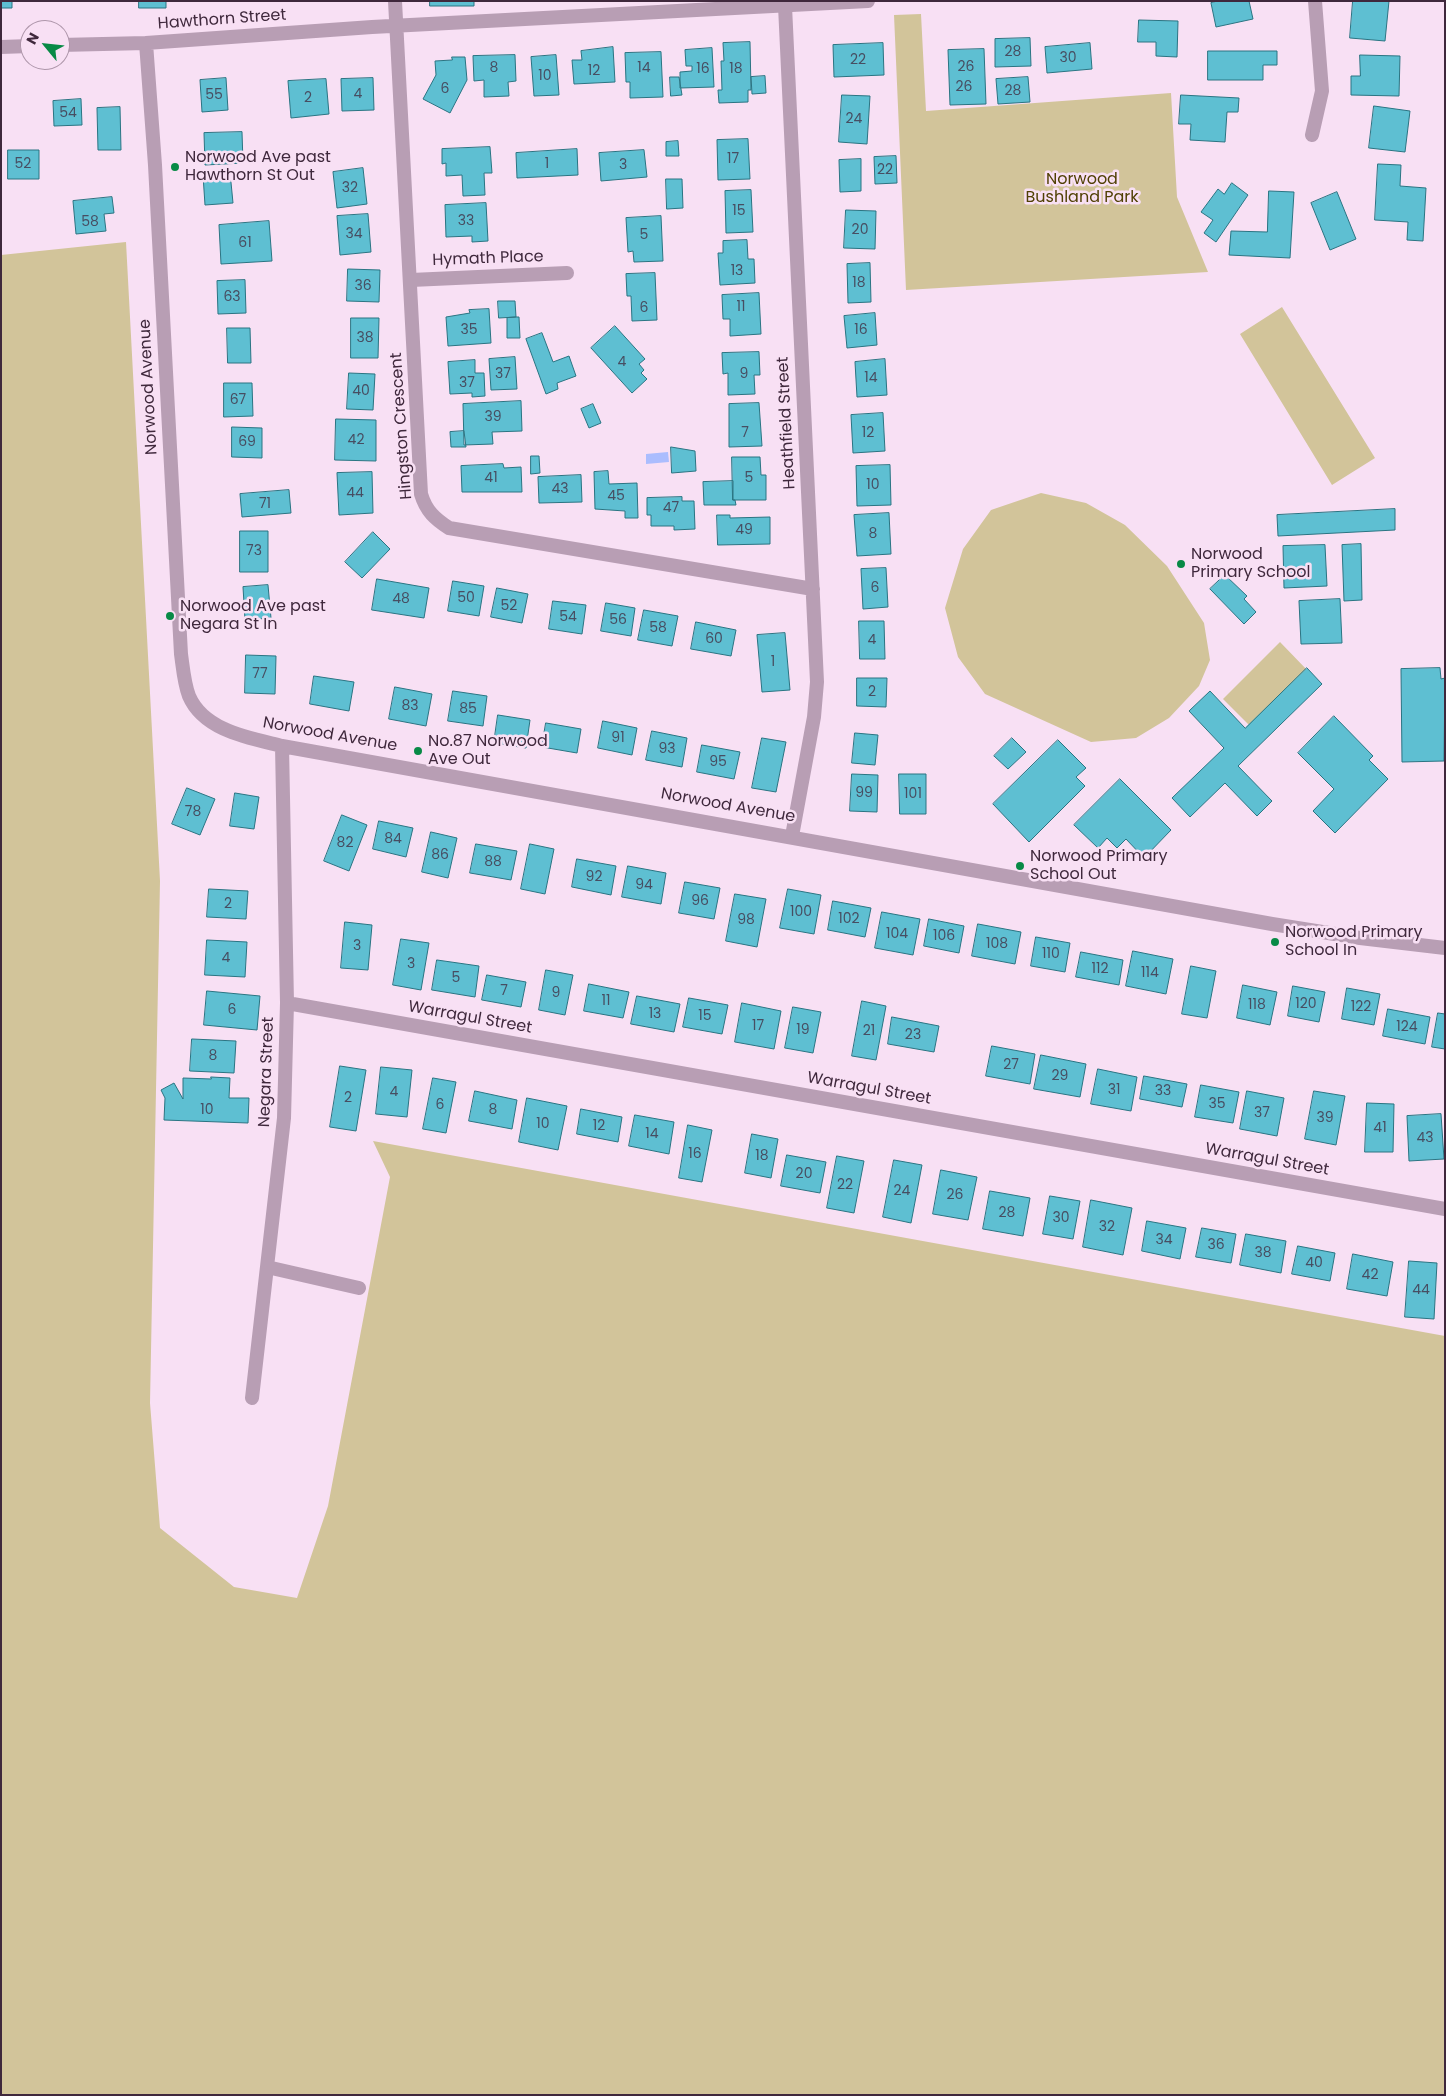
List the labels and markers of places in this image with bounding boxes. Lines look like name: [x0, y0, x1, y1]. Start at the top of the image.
place label: Norwood Ave past Hawthorn St Out: [185, 148, 331, 186]
marker: Norwood Ave past Hawthorn St Out: [169, 161, 181, 173]
place label: Norwood Primary School: [1191, 545, 1310, 583]
marker: Norwood Primary School: [1175, 558, 1187, 570]
place label: Norwood Ave past Negara St In: [180, 597, 326, 635]
marker: Norwood Ave past Negara St In: [164, 610, 176, 622]
place label: No.87 Norwood Ave Out: [428, 732, 548, 770]
marker: No.87 Norwood Ave Out: [412, 745, 424, 757]
place label: Norwood Primary School Out: [1030, 847, 1168, 885]
marker: Norwood Primary School Out: [1014, 860, 1026, 872]
place label: Norwood Primary School In: [1285, 923, 1423, 961]
marker: Norwood Primary School In: [1269, 936, 1281, 948]

